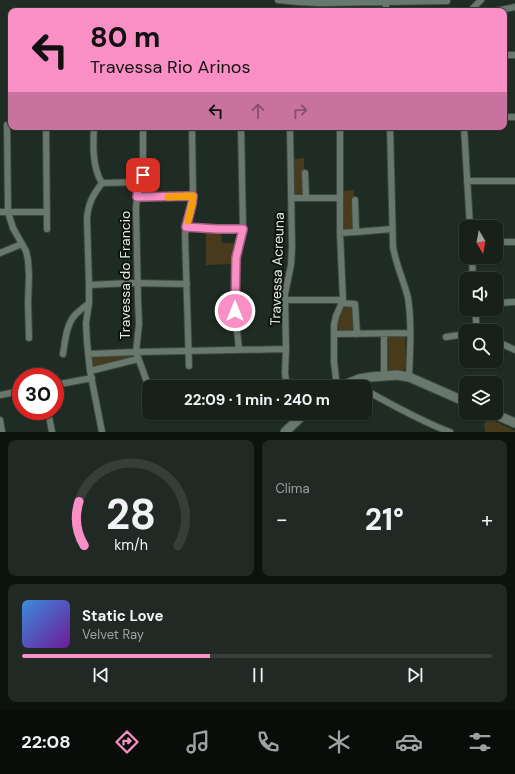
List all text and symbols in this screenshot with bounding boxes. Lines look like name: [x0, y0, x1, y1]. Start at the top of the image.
text: 80 m: [90, 19, 160, 56]
icon: left: [24, 24, 76, 76]
text: Travessa Rio Arinos: [90, 55, 251, 79]
icon: left: [205, 100, 227, 122]
icon: ahead: [247, 100, 269, 122]
icon: right: [289, 100, 311, 122]
pin: [126, 158, 160, 192]
icon: arrive: [132, 164, 154, 186]
street label: Travessa do Francio: [116, 211, 134, 339]
street label: Travessa Acreuna: [266, 212, 288, 326]
north arrow: [459, 220, 503, 264]
map controls: [459, 220, 503, 420]
button: sound: [459, 272, 503, 316]
position arrow: [214, 290, 256, 332]
button: search: [459, 324, 503, 368]
speed limit sign: 30: [12, 368, 64, 420]
button: layers: [459, 376, 503, 420]
text: 22:09 · 1 min · 240 m: [184, 390, 330, 410]
text: Clima: [276, 480, 310, 497]
text: 28: [106, 488, 156, 542]
text: 21°: [365, 500, 404, 539]
text: −: [276, 505, 288, 534]
text: +: [481, 505, 493, 534]
text: km/h: [114, 536, 148, 554]
text: Static Love: [82, 606, 163, 626]
text: Velvet Ray: [82, 626, 144, 643]
icon: previous: [90, 664, 112, 686]
icon: pause: [247, 664, 269, 686]
icon: next: [404, 664, 426, 686]
icon: directions: [113, 728, 141, 756]
icon: music: [184, 728, 212, 756]
icon: phone: [254, 728, 282, 756]
icon: climate: [325, 728, 353, 756]
icon: car: [395, 728, 423, 756]
icon: filters: [466, 728, 494, 756]
text: 22:08: [21, 730, 71, 754]

